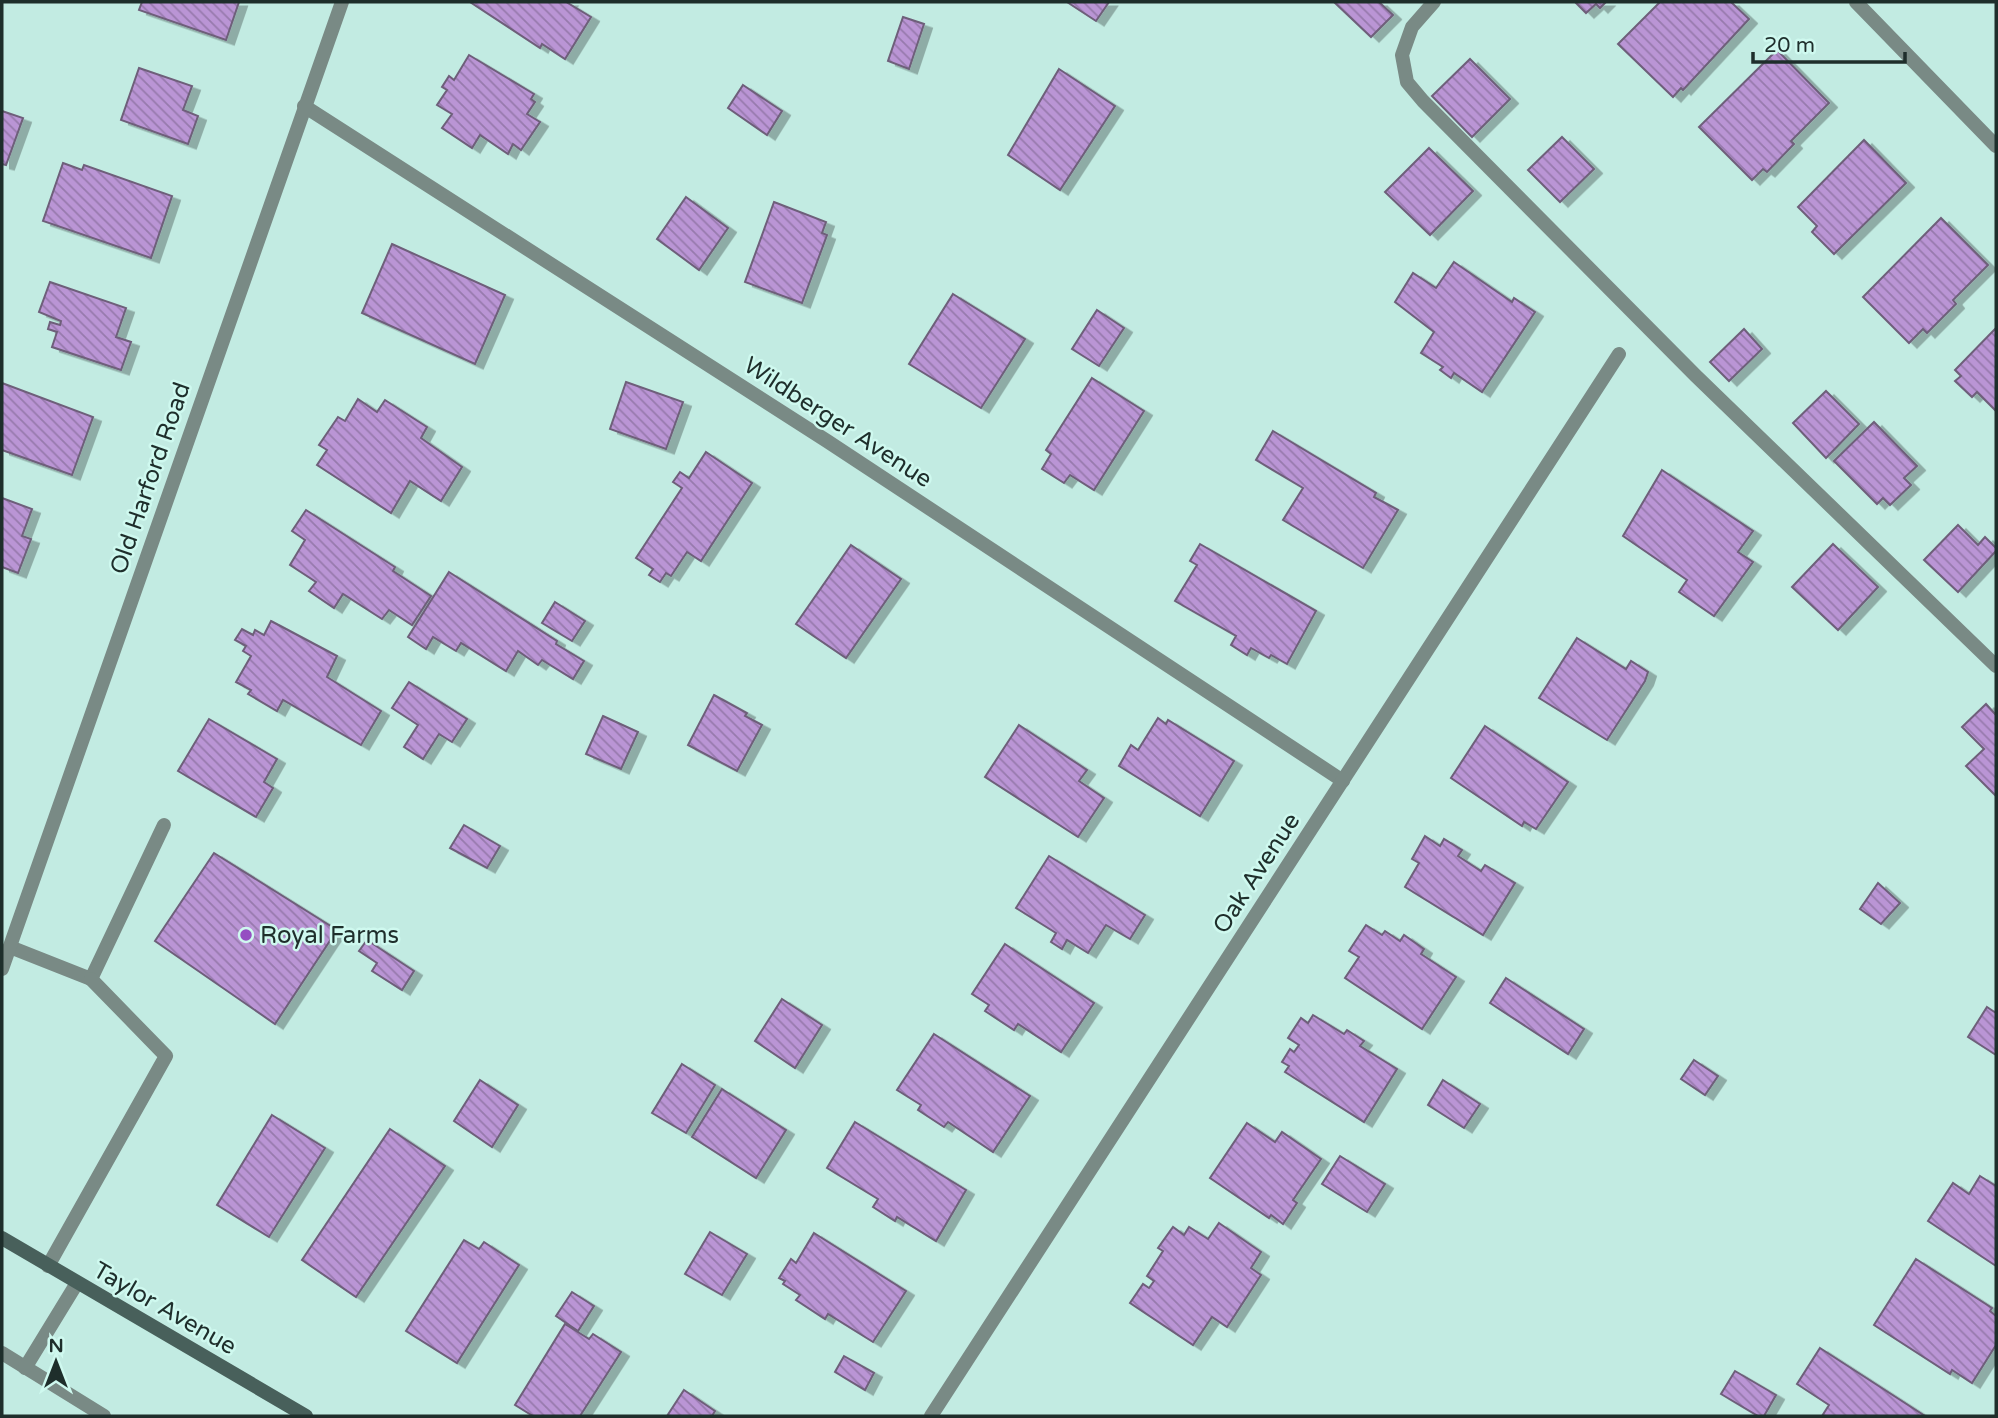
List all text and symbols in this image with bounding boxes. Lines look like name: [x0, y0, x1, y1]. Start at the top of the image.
scale bar: [1753, 21, 1905, 65]
text: 20 m: [1764, 33, 1815, 58]
street label: Wildberger Avenue: [738, 351, 937, 494]
street label: Old Harford Road: [104, 378, 197, 578]
street label: Oak Avenue: [1207, 808, 1306, 939]
place label: Royal Farms: [260, 921, 399, 950]
marker: Royal Farms: [238, 927, 254, 943]
street label: Taylor Avenue: [88, 1256, 242, 1361]
north arrow: [21, 1327, 91, 1397]
text: N: [48, 1335, 64, 1357]

